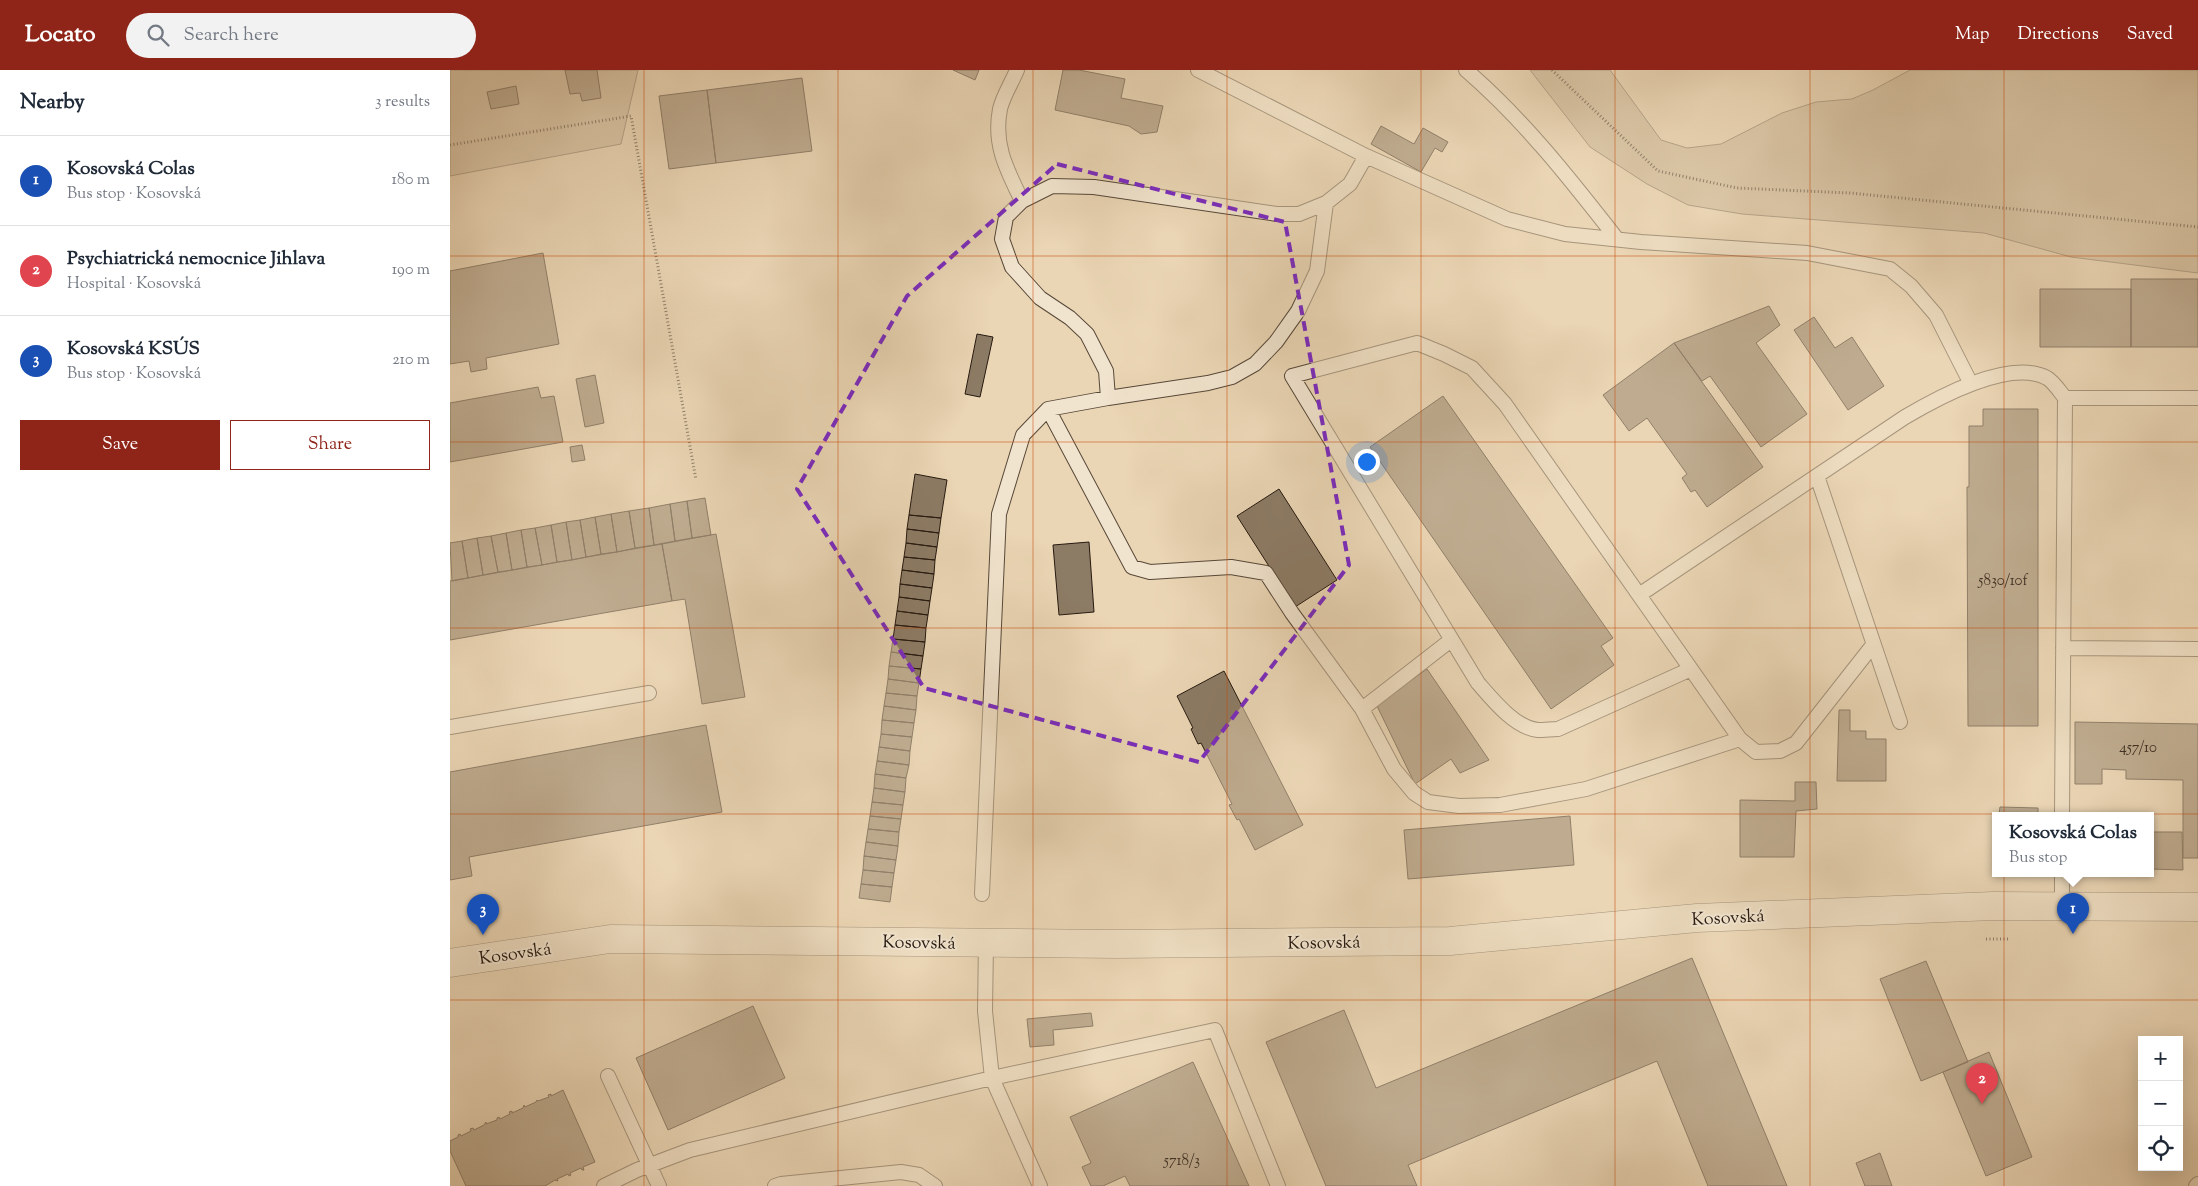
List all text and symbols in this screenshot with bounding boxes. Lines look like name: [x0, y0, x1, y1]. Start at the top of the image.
search box: [126, 13, 476, 58]
text: Locato: [25, 18, 96, 52]
icon: search: [144, 21, 172, 49]
text: Search here: [184, 22, 279, 49]
text: Map: [1955, 22, 1990, 48]
text: Directions: [2018, 22, 2099, 48]
text: Saved: [2127, 22, 2173, 48]
text: Nearby: [20, 88, 85, 118]
text: 3 results: [375, 91, 430, 114]
text: Kosovská Colas: [67, 156, 195, 183]
text: 1: [33, 169, 39, 192]
text: 180 m: [391, 169, 430, 192]
text: Bus stop · Kosovská: [67, 183, 201, 206]
text: Psychiatrická nemocnice Jihlava: [67, 246, 325, 273]
text: 2: [32, 259, 40, 282]
text: 190 m: [392, 259, 430, 282]
text: Hospital · Kosovská: [67, 273, 201, 296]
text: Kosovská KSÚS: [67, 336, 200, 363]
text: 3: [33, 349, 39, 372]
text: 210 m: [392, 349, 430, 372]
text: Bus stop · Kosovská: [67, 363, 201, 386]
button: Save: [20, 420, 220, 470]
button: Share: [230, 420, 430, 470]
your location: [1354, 449, 1380, 475]
house number: 5830/10f: [1977, 571, 2029, 592]
house number: 457/10: [2119, 738, 2157, 759]
popup: [1992, 812, 2154, 877]
text: Kosovská Colas: [2009, 820, 2137, 847]
text: Bus stop: [2009, 847, 2067, 870]
pin: 1: [2057, 893, 2089, 934]
pin: 3: [467, 894, 499, 935]
street label: Kosovská: [1691, 904, 1765, 934]
street label: Kosovská: [882, 930, 956, 958]
street label: Kosovská: [1287, 930, 1361, 958]
street label: Kosovská: [477, 937, 553, 973]
map controls: [2138, 1036, 2183, 1171]
button: +: [2138, 1036, 2183, 1081]
pin: 2: [1966, 1063, 1998, 1104]
button: −: [2138, 1081, 2183, 1126]
button: locate: [2138, 1126, 2183, 1171]
house number: 5718/3: [1163, 1151, 1200, 1172]

